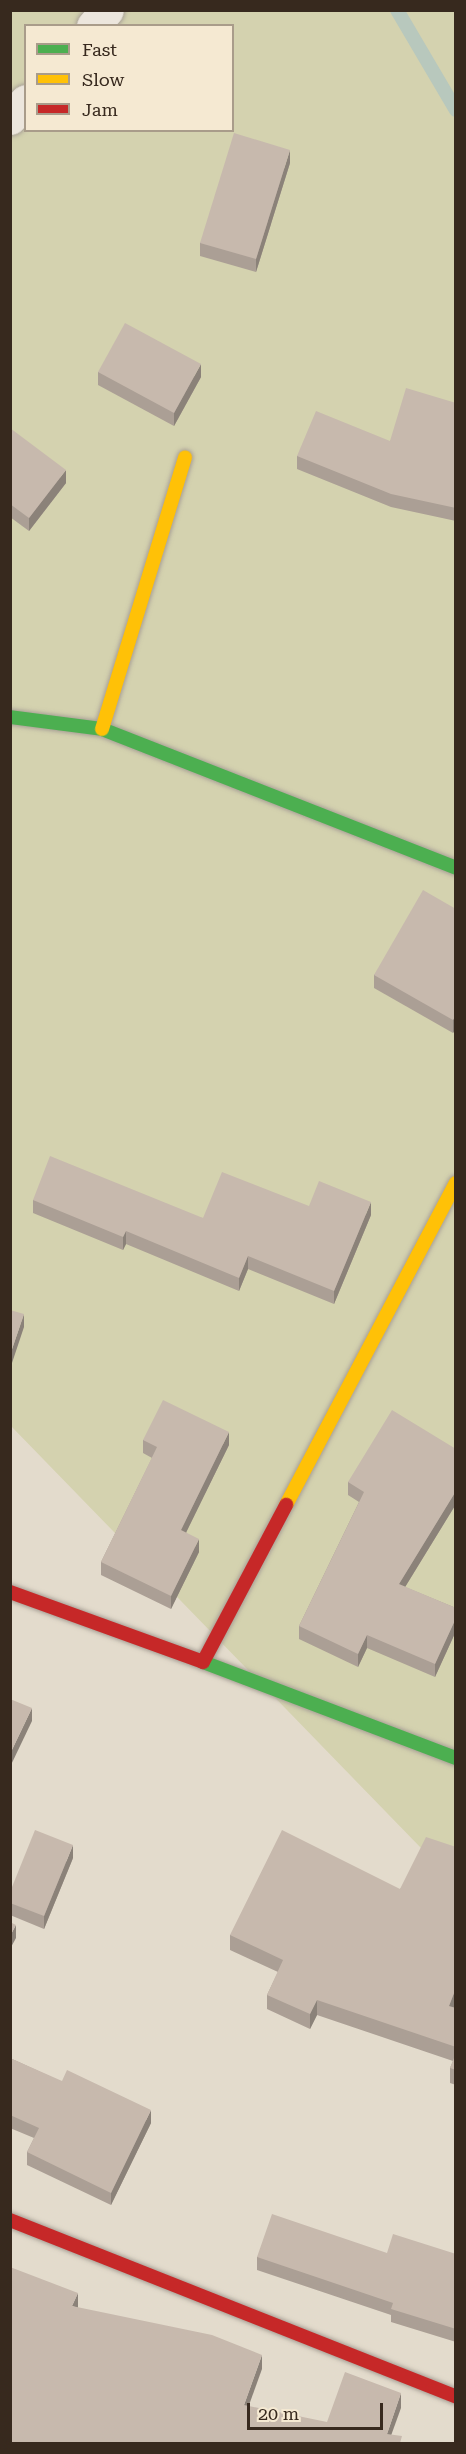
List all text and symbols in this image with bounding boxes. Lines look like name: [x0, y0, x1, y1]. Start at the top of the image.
legend: [24, 24, 234, 132]
text: Fast: [82, 39, 117, 60]
text: Slow: [82, 69, 124, 90]
text: Jam: [82, 99, 118, 120]
scale bar: [250, 2391, 386, 2429]
text: 20 m: [258, 2403, 299, 2424]

